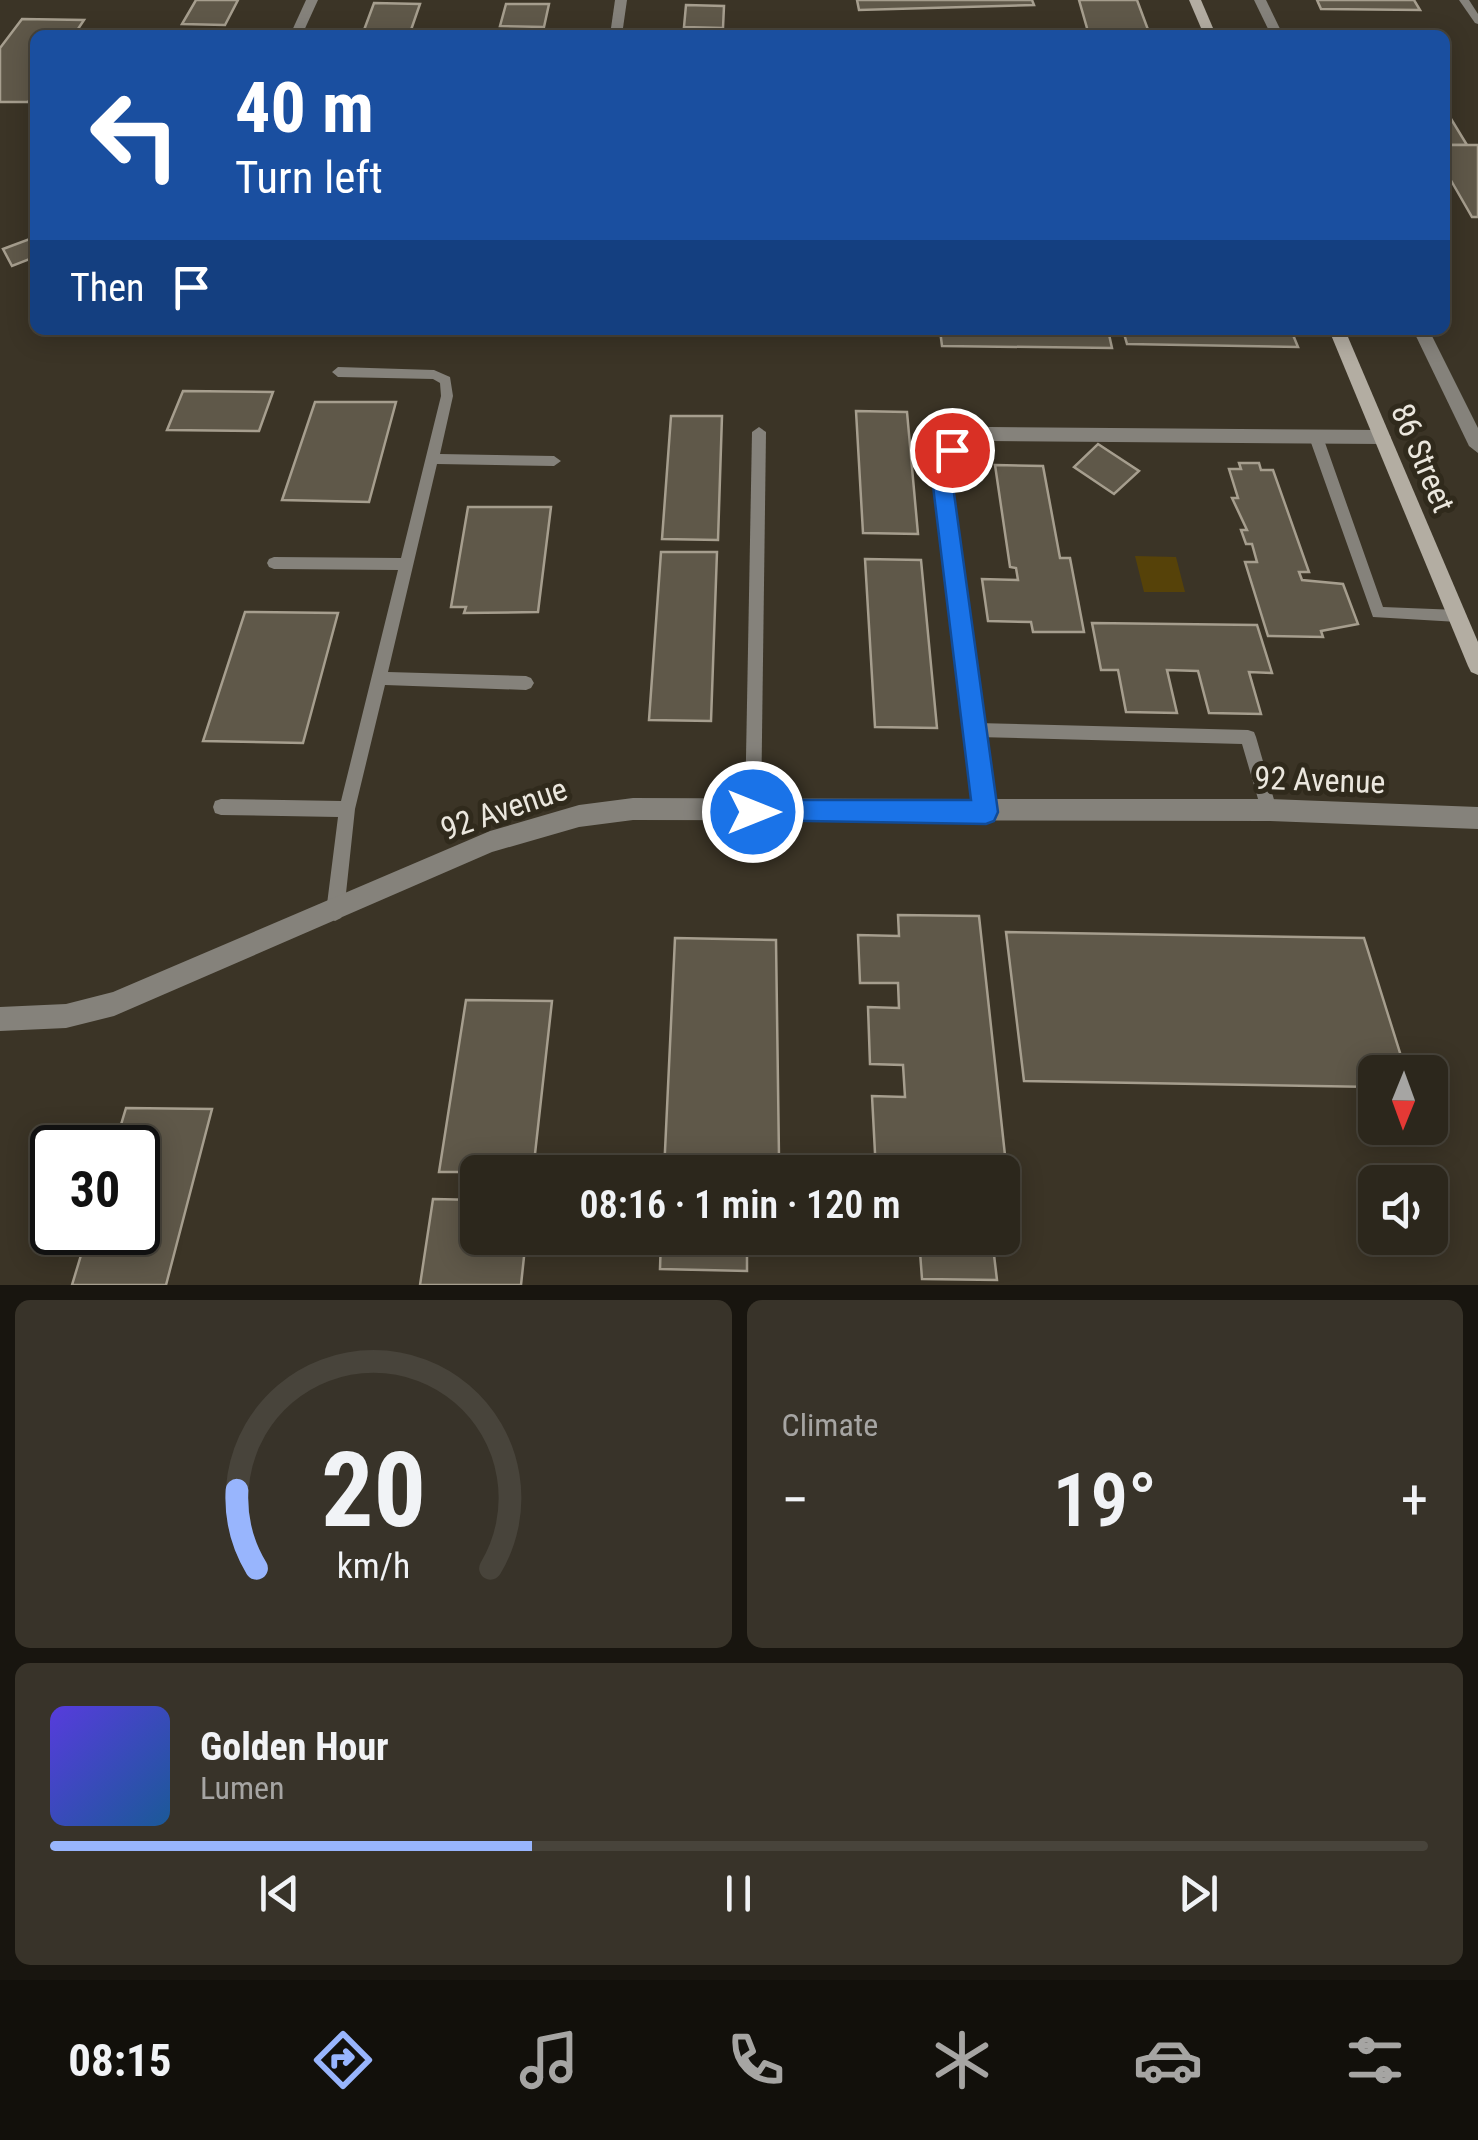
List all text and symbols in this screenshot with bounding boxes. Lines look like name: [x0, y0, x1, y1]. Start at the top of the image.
text: 40 m: [235, 67, 374, 149]
icon: left: [70, 70, 200, 200]
text: Turn left: [235, 151, 383, 204]
icon: arrive: [164, 260, 219, 315]
text: Then: [70, 266, 144, 310]
street label: 86 Street: [1383, 398, 1463, 518]
pin: [910, 408, 995, 493]
icon: arrive: [925, 423, 980, 478]
street label: 92 Avenue: [1254, 759, 1386, 801]
position arrow: [701, 760, 805, 864]
street label: 92 Avenue: [436, 770, 572, 848]
north arrow: [1358, 1055, 1448, 1145]
map controls: [1358, 1055, 1448, 1255]
speed limit sign: 30: [30, 1125, 160, 1255]
button: sound: [1358, 1165, 1448, 1255]
text: 08:16 · 1 min · 120 m: [580, 1183, 900, 1227]
text: Climate: [782, 1406, 878, 1444]
text: 20: [321, 1430, 426, 1551]
text: 19°: [1053, 1456, 1157, 1544]
text: −: [782, 1468, 809, 1532]
text: +: [1401, 1468, 1428, 1532]
text: km/h: [336, 1545, 410, 1587]
text: Golden Hour: [200, 1725, 389, 1769]
text: Lumen: [200, 1769, 285, 1807]
icon: previous: [252, 1866, 307, 1921]
icon: pause: [711, 1866, 766, 1921]
icon: next: [1171, 1866, 1226, 1921]
icon: directions: [308, 2025, 378, 2095]
icon: music: [514, 2025, 584, 2095]
icon: phone: [721, 2025, 791, 2095]
icon: climate: [927, 2025, 997, 2095]
icon: car: [1133, 2025, 1203, 2095]
icon: filters: [1340, 2025, 1410, 2095]
text: 08:15: [68, 2034, 171, 2087]

